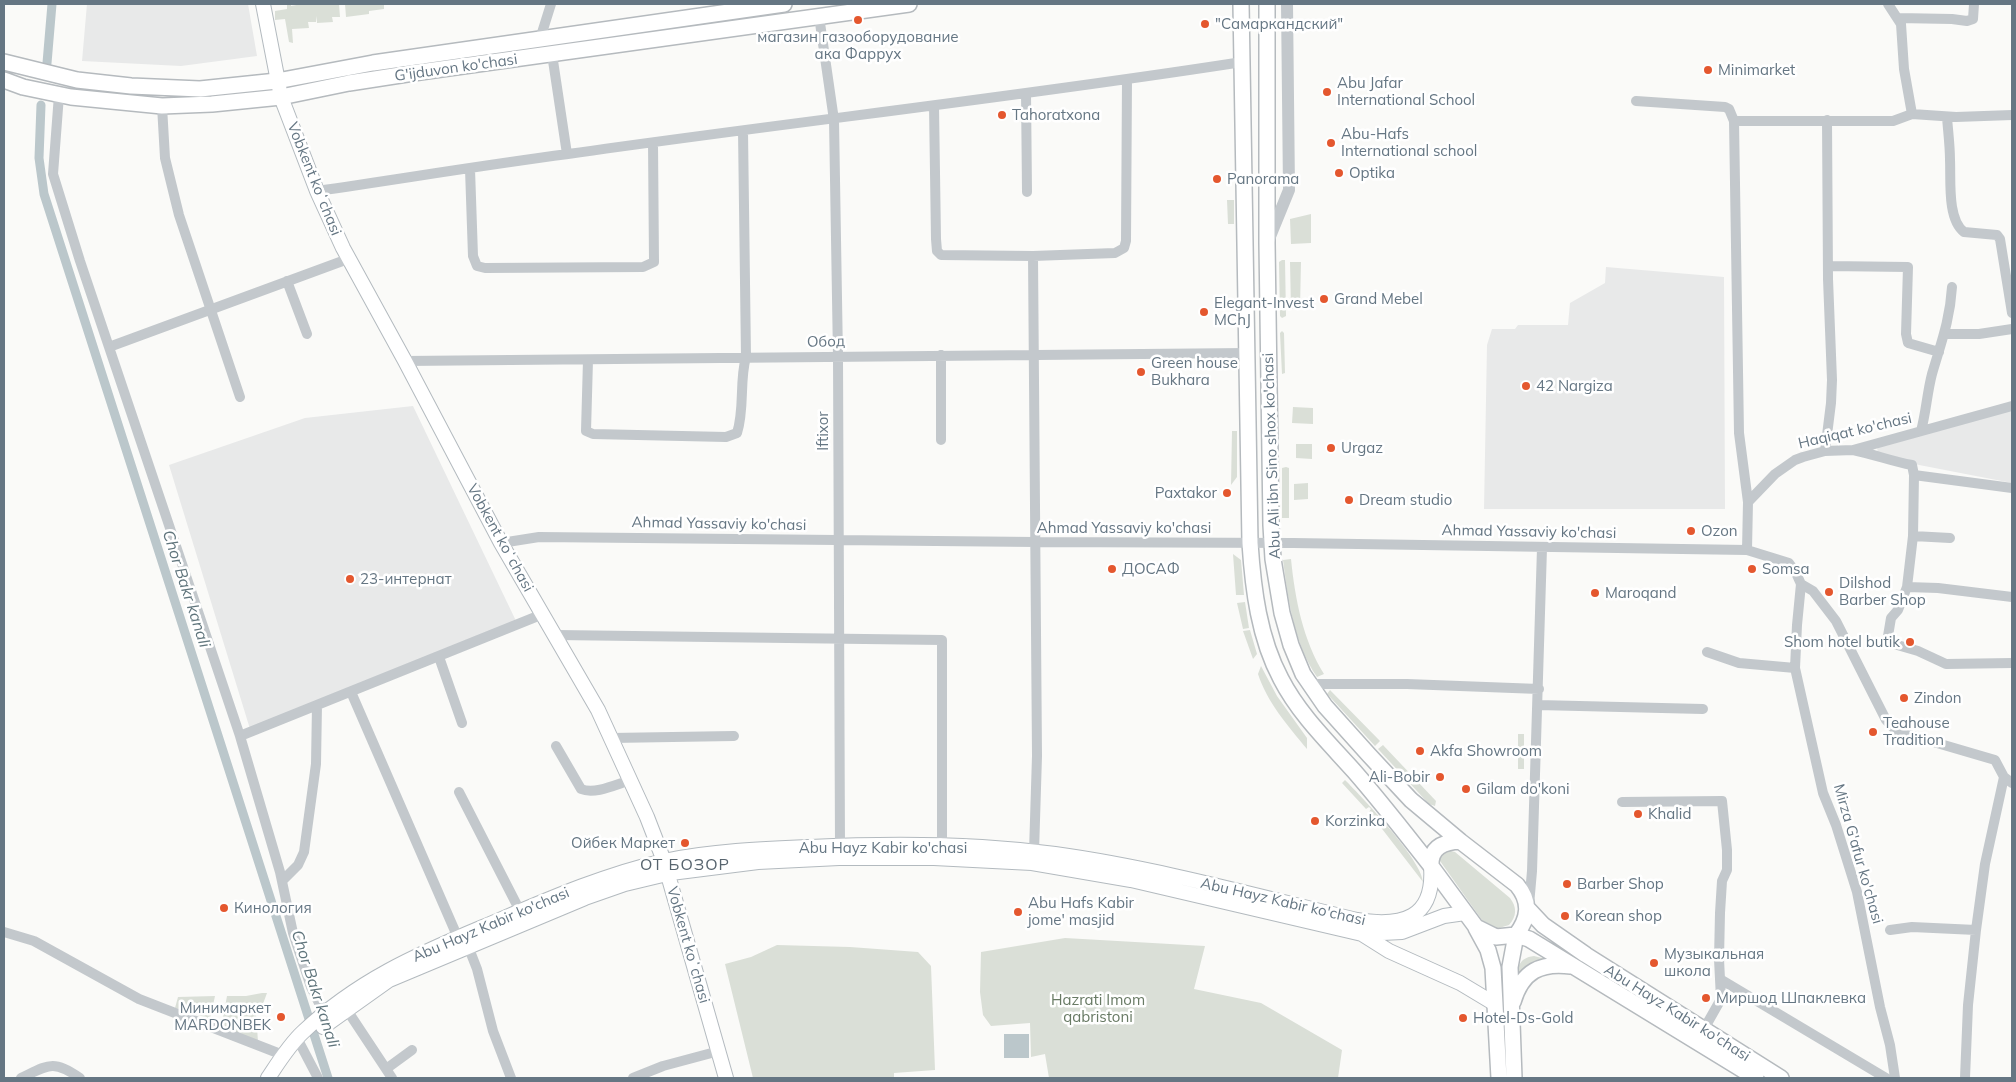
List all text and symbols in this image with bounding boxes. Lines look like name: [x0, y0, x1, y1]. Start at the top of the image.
marker: магазин газооборудование ака Фаррух: [852, 14, 864, 26]
place label: "Самаркандский": [1215, 15, 1343, 33]
marker: "Самаркандский": [1199, 18, 1211, 30]
place label: магазин газооборудование ака Фаррух: [757, 28, 959, 63]
street label: G'ijduvon ko'chasi: [393, 50, 519, 86]
place label: Minimarket: [1718, 61, 1795, 79]
marker: Minimarket: [1702, 64, 1714, 76]
place label: Abu Jafar International School: [1337, 74, 1475, 109]
marker: Abu Jafar International School: [1321, 86, 1333, 98]
place label: Tahoratxona: [1012, 106, 1100, 124]
marker: Tahoratxona: [996, 109, 1008, 121]
street label: Vobkent koʻchasi: [283, 120, 345, 238]
place label: Abu-Hafs International school: [1341, 125, 1477, 160]
marker: Abu-Hafs International school: [1325, 137, 1337, 149]
place label: Optika: [1349, 164, 1395, 182]
marker: Optika: [1333, 167, 1345, 179]
place label: Panorama: [1227, 170, 1299, 188]
marker: Panorama: [1211, 173, 1223, 185]
place label: Grand Mebel: [1334, 290, 1423, 308]
marker: Grand Mebel: [1318, 293, 1330, 305]
place label: Elegant-Invest MChJ: [1214, 294, 1314, 329]
marker: Elegant-Invest MChJ: [1198, 306, 1210, 318]
street label: Обод: [807, 333, 845, 351]
street label: Abu Ali ibn Sino shox ko'chasi: [1259, 353, 1285, 559]
place label: Green house Bukhara: [1151, 354, 1238, 389]
marker: Green house Bukhara: [1135, 366, 1147, 378]
place label: 42 Nargiza: [1536, 377, 1613, 395]
marker: 42 Nargiza: [1520, 380, 1532, 392]
street label: Haqiqat ko'chasi: [1797, 409, 1913, 453]
street label: Iftixor: [814, 411, 832, 451]
place label: Urgaz: [1341, 439, 1383, 457]
marker: Urgaz: [1325, 442, 1337, 454]
street label: Vobkent koʻchasi: [463, 481, 537, 595]
place label: Paxtakor: [1155, 484, 1217, 502]
marker: Paxtakor: [1221, 487, 1233, 499]
place label: Dream studio: [1359, 491, 1452, 509]
marker: Dream studio: [1343, 494, 1355, 506]
street label: Ahmad Yassaviy ko'chasi: [631, 513, 807, 535]
street label: Ahmad Yassaviy ko'chasi: [1037, 519, 1211, 537]
street label: Ahmad Yassaviy ko'chasi: [1441, 521, 1617, 543]
place label: Ozon: [1701, 522, 1738, 540]
marker: Ozon: [1685, 525, 1697, 537]
water label: Chor Bakr kanali: [158, 528, 214, 650]
place label: ДОСАФ: [1122, 560, 1180, 578]
place label: Somsa: [1762, 560, 1810, 578]
marker: ДОСАФ: [1106, 563, 1118, 575]
marker: Somsa: [1746, 563, 1758, 575]
place label: 23-интернат: [360, 570, 452, 588]
marker: 23-интернат: [344, 573, 356, 585]
place label: Dilshod Barber Shop: [1839, 574, 1926, 609]
place label: Maroqand: [1605, 584, 1677, 602]
marker: Dilshod Barber Shop: [1823, 586, 1835, 598]
marker: Maroqand: [1589, 587, 1601, 599]
place label: Shom hotel butik: [1784, 633, 1900, 651]
marker: Shom hotel butik: [1904, 636, 1916, 648]
place label: Zindon: [1914, 689, 1962, 707]
marker: Zindon: [1898, 692, 1910, 704]
place label: Teahouse Tradition: [1883, 714, 1950, 749]
marker: Teahouse Tradition: [1867, 726, 1879, 738]
place label: Akfa Showroom: [1430, 742, 1542, 760]
marker: Akfa Showroom: [1414, 745, 1426, 757]
place label: Ali-Bobir: [1369, 768, 1430, 786]
marker: Ali-Bobir: [1434, 771, 1446, 783]
place label: Gilam do'koni: [1476, 780, 1570, 798]
street label: Mirza G'afur ko'chasi: [1829, 782, 1887, 926]
marker: Gilam do'koni: [1460, 783, 1472, 795]
place label: Khalid: [1648, 805, 1691, 823]
marker: Khalid: [1632, 808, 1644, 820]
place label: Korzinka: [1325, 812, 1385, 830]
marker: Korzinka: [1309, 815, 1321, 827]
place label: Ойбек Маркет: [571, 834, 675, 852]
marker: Ойбек Маркет: [679, 837, 691, 849]
street label: Abu Hayz Kabir ko'chasi: [799, 839, 967, 857]
district label: ОТ БОЗОР: [639, 855, 731, 875]
street label: Abu Hayz Kabir ko'chasi: [1199, 874, 1367, 930]
place label: Barber Shop: [1577, 875, 1664, 893]
marker: Barber Shop: [1561, 878, 1573, 890]
street label: Abu Hayz Kabir ko'chasi: [410, 884, 572, 966]
street label: Vobkent koʻchasi: [663, 885, 713, 1005]
place label: Abu Hafs Kabir jome' masjid: [1028, 894, 1134, 929]
place label: Кинология: [234, 899, 312, 917]
marker: Кинология: [218, 902, 230, 914]
marker: Abu Hafs Kabir jome' masjid: [1012, 906, 1024, 918]
place label: Korean shop: [1575, 907, 1662, 925]
marker: Korean shop: [1559, 910, 1571, 922]
water label: Chor Bakr kanali: [287, 928, 343, 1050]
place label: Музыкальная школа: [1664, 945, 1764, 980]
marker: Музыкальная школа: [1648, 957, 1660, 969]
street label: Abu Hayz Kabir ko'chasi: [1601, 961, 1753, 1065]
place label: Миршод Шпаклевка: [1716, 989, 1866, 1007]
park label: Hazrati Imom qabristoni: [1051, 991, 1145, 1026]
marker: Миршод Шпаклевка: [1700, 992, 1712, 1004]
place label: Минимаркет MARDONBEK: [174, 999, 271, 1034]
place label: Hotel-Ds-Gold: [1473, 1009, 1573, 1027]
marker: Минимаркет MARDONBEK: [275, 1011, 287, 1023]
marker: Hotel-Ds-Gold: [1457, 1012, 1469, 1024]

